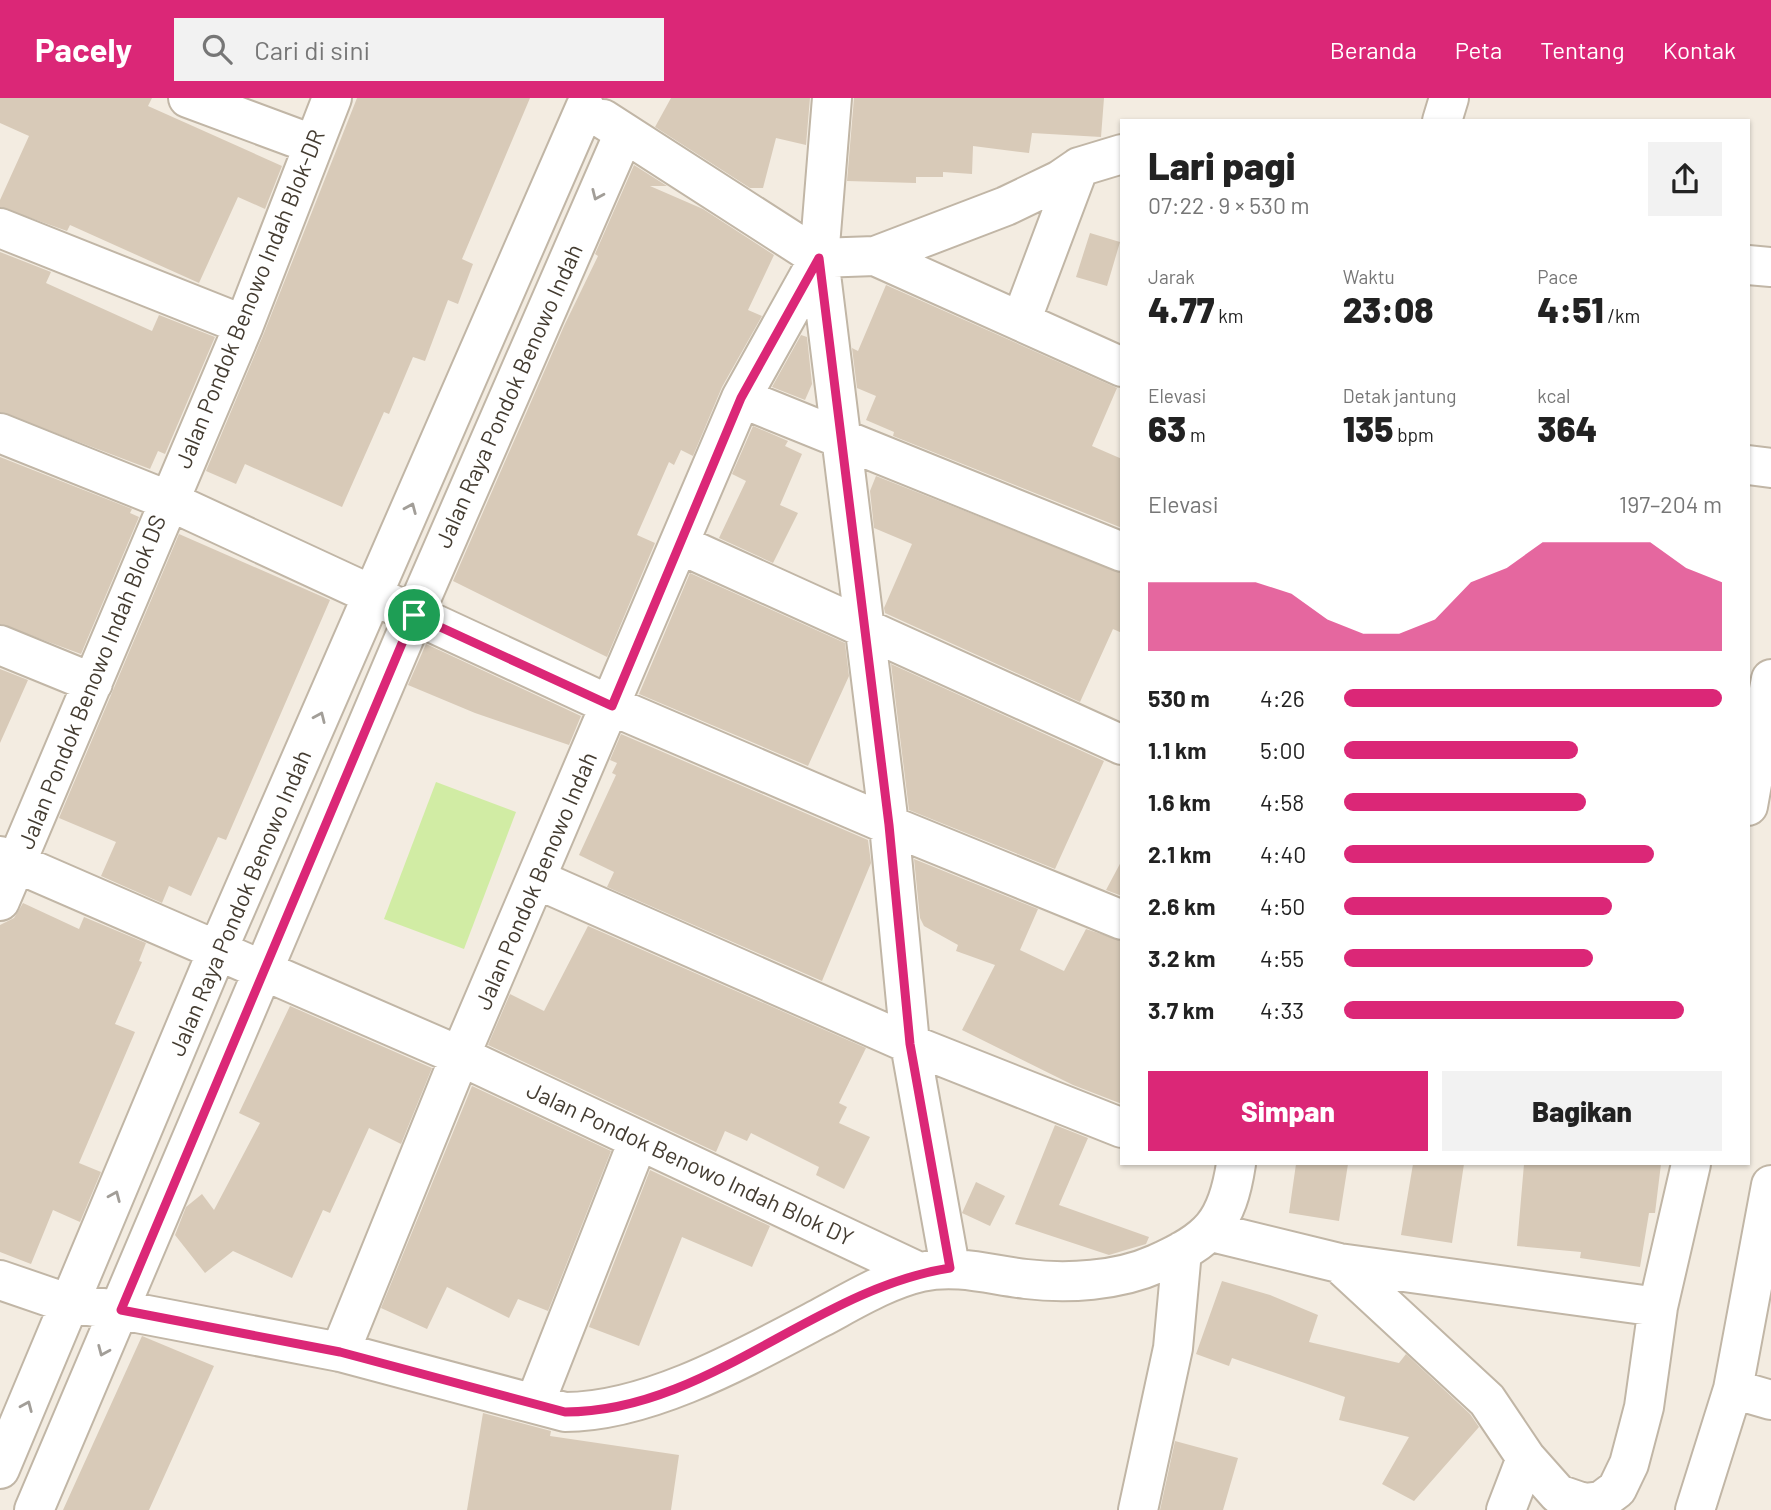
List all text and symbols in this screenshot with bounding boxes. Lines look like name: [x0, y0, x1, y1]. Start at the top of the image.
search box: [174, 18, 664, 81]
text: Pacely: [35, 29, 132, 69]
icon: search: [198, 30, 236, 68]
text: Cari di sini: [254, 34, 370, 65]
text: Beranda: [1330, 35, 1417, 64]
text: Peta: [1455, 35, 1502, 64]
text: Tentang: [1540, 35, 1625, 64]
text: Kontak: [1663, 35, 1736, 64]
street label: Jalan Pondok Benowo Indah Blok-DR: [168, 125, 330, 472]
text: Lari pagi: [1148, 142, 1295, 188]
button: share: [1648, 142, 1722, 216]
one-way arrow: [591, 188, 605, 200]
text: 07:22 · 9 × 530 m: [1148, 191, 1310, 219]
street label: Jalan Raya Pondok Benowo Indah: [428, 239, 588, 552]
text: Jarak: [1148, 265, 1195, 288]
text: Waktu: [1343, 265, 1395, 288]
text: Pace: [1537, 265, 1578, 288]
text: 4.77: [1148, 288, 1214, 330]
text: 23:08: [1343, 288, 1433, 330]
text: 4:51: [1537, 288, 1604, 330]
text: km: [1214, 304, 1244, 327]
text: /km: [1604, 304, 1640, 327]
text: Elevasi: [1148, 384, 1206, 407]
text: Detak jantung: [1343, 384, 1456, 407]
text: kcal: [1537, 384, 1570, 407]
text: 63: [1148, 407, 1186, 449]
text: 135: [1343, 407, 1393, 449]
text: 364: [1537, 407, 1597, 449]
text: m: [1186, 423, 1206, 446]
text: bpm: [1393, 423, 1434, 446]
text: Elevasi: [1148, 490, 1219, 518]
text: 197–204 m: [1619, 490, 1722, 518]
one-way arrow: [403, 503, 417, 515]
street label: Jalan Pondok Benowo Indah Blok DS: [11, 510, 171, 853]
pin: [384, 585, 444, 645]
icon: arrive: [395, 596, 433, 634]
text: 530 m: [1148, 684, 1210, 712]
text: 4:26: [1260, 684, 1305, 712]
one-way arrow: [312, 712, 326, 724]
text: 1.1 km: [1148, 736, 1207, 764]
text: 5:00: [1260, 736, 1306, 764]
street label: Jalan Raya Pondok Benowo Indah: [162, 745, 316, 1060]
street label: Jalan Pondok Benowo Indah: [468, 747, 602, 1014]
text: 1.6 km: [1148, 788, 1211, 816]
text: 4:58: [1260, 788, 1304, 816]
text: 2.1 km: [1148, 840, 1211, 868]
text: 4:40: [1260, 840, 1306, 868]
text: 2.6 km: [1148, 892, 1216, 920]
text: 4:50: [1260, 892, 1305, 920]
text: 3.2 km: [1148, 944, 1216, 972]
text: 4:55: [1260, 944, 1304, 972]
text: 3.7 km: [1148, 996, 1214, 1024]
text: 4:33: [1260, 996, 1304, 1024]
button: Simpan: [1148, 1071, 1428, 1151]
button: Bagikan: [1442, 1071, 1722, 1151]
street label: Jalan Pondok Benowo Indah Blok DY: [523, 1075, 858, 1251]
one-way arrow: [106, 1191, 120, 1203]
one-way arrow: [97, 1343, 111, 1356]
one-way arrow: [18, 1400, 32, 1412]

